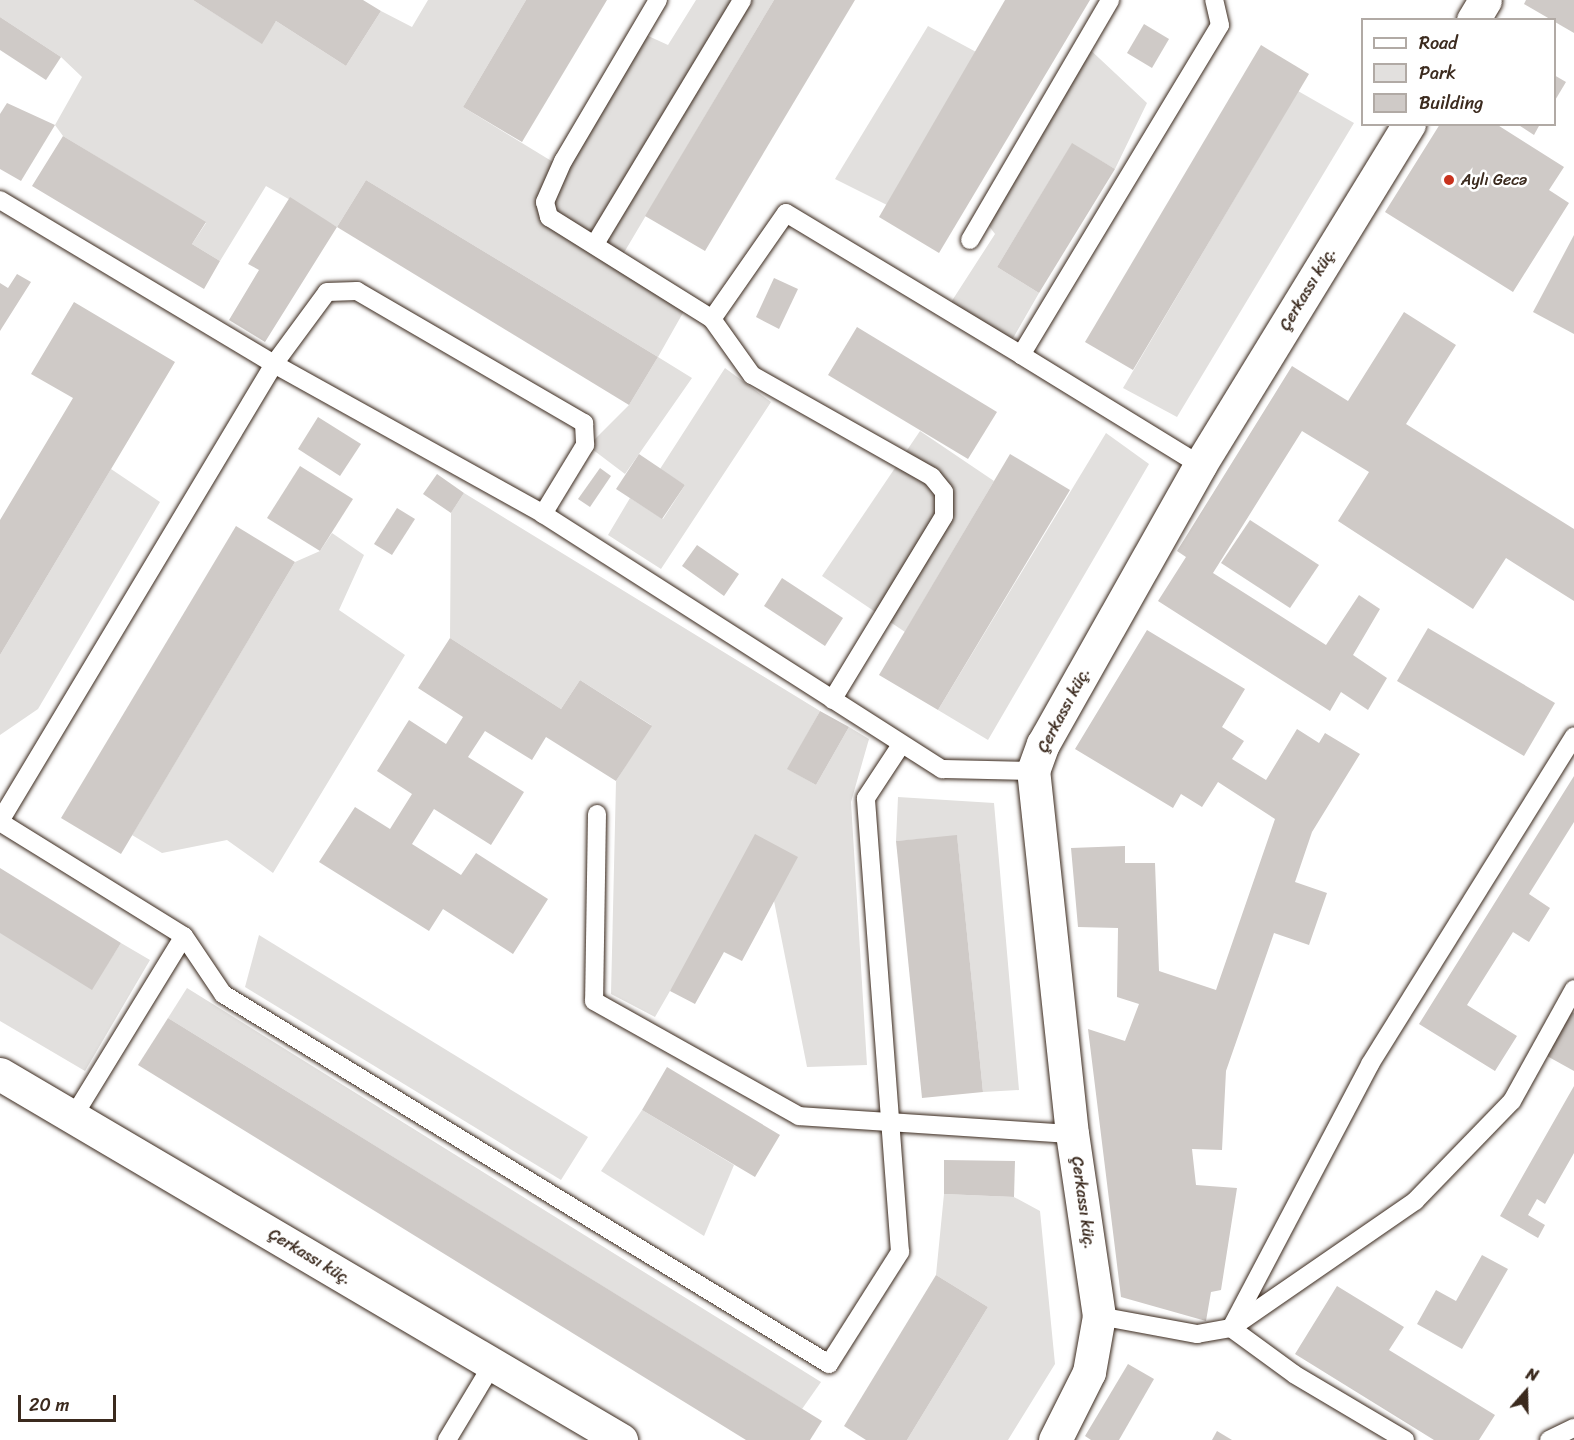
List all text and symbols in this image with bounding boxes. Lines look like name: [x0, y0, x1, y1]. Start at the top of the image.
legend: [1361, 18, 1556, 126]
text: Road: [1419, 27, 1458, 59]
text: Park: [1419, 57, 1456, 89]
text: Building: [1419, 87, 1483, 119]
place label: Aylı Gecə: [1461, 170, 1527, 190]
marker: Aylı Gecə: [1442, 173, 1456, 187]
street label: Çerkassı küç.: [1276, 244, 1340, 334]
street label: Çerkassı küç.: [1034, 664, 1094, 756]
street label: Çerkassı küç.: [1067, 1155, 1099, 1251]
street label: Çerkassı küç.: [265, 1225, 355, 1289]
text: N: [1522, 1359, 1542, 1390]
north arrow: [1496, 1362, 1556, 1422]
scale bar: [21, 1383, 118, 1421]
text: 20 m: [29, 1389, 69, 1421]

